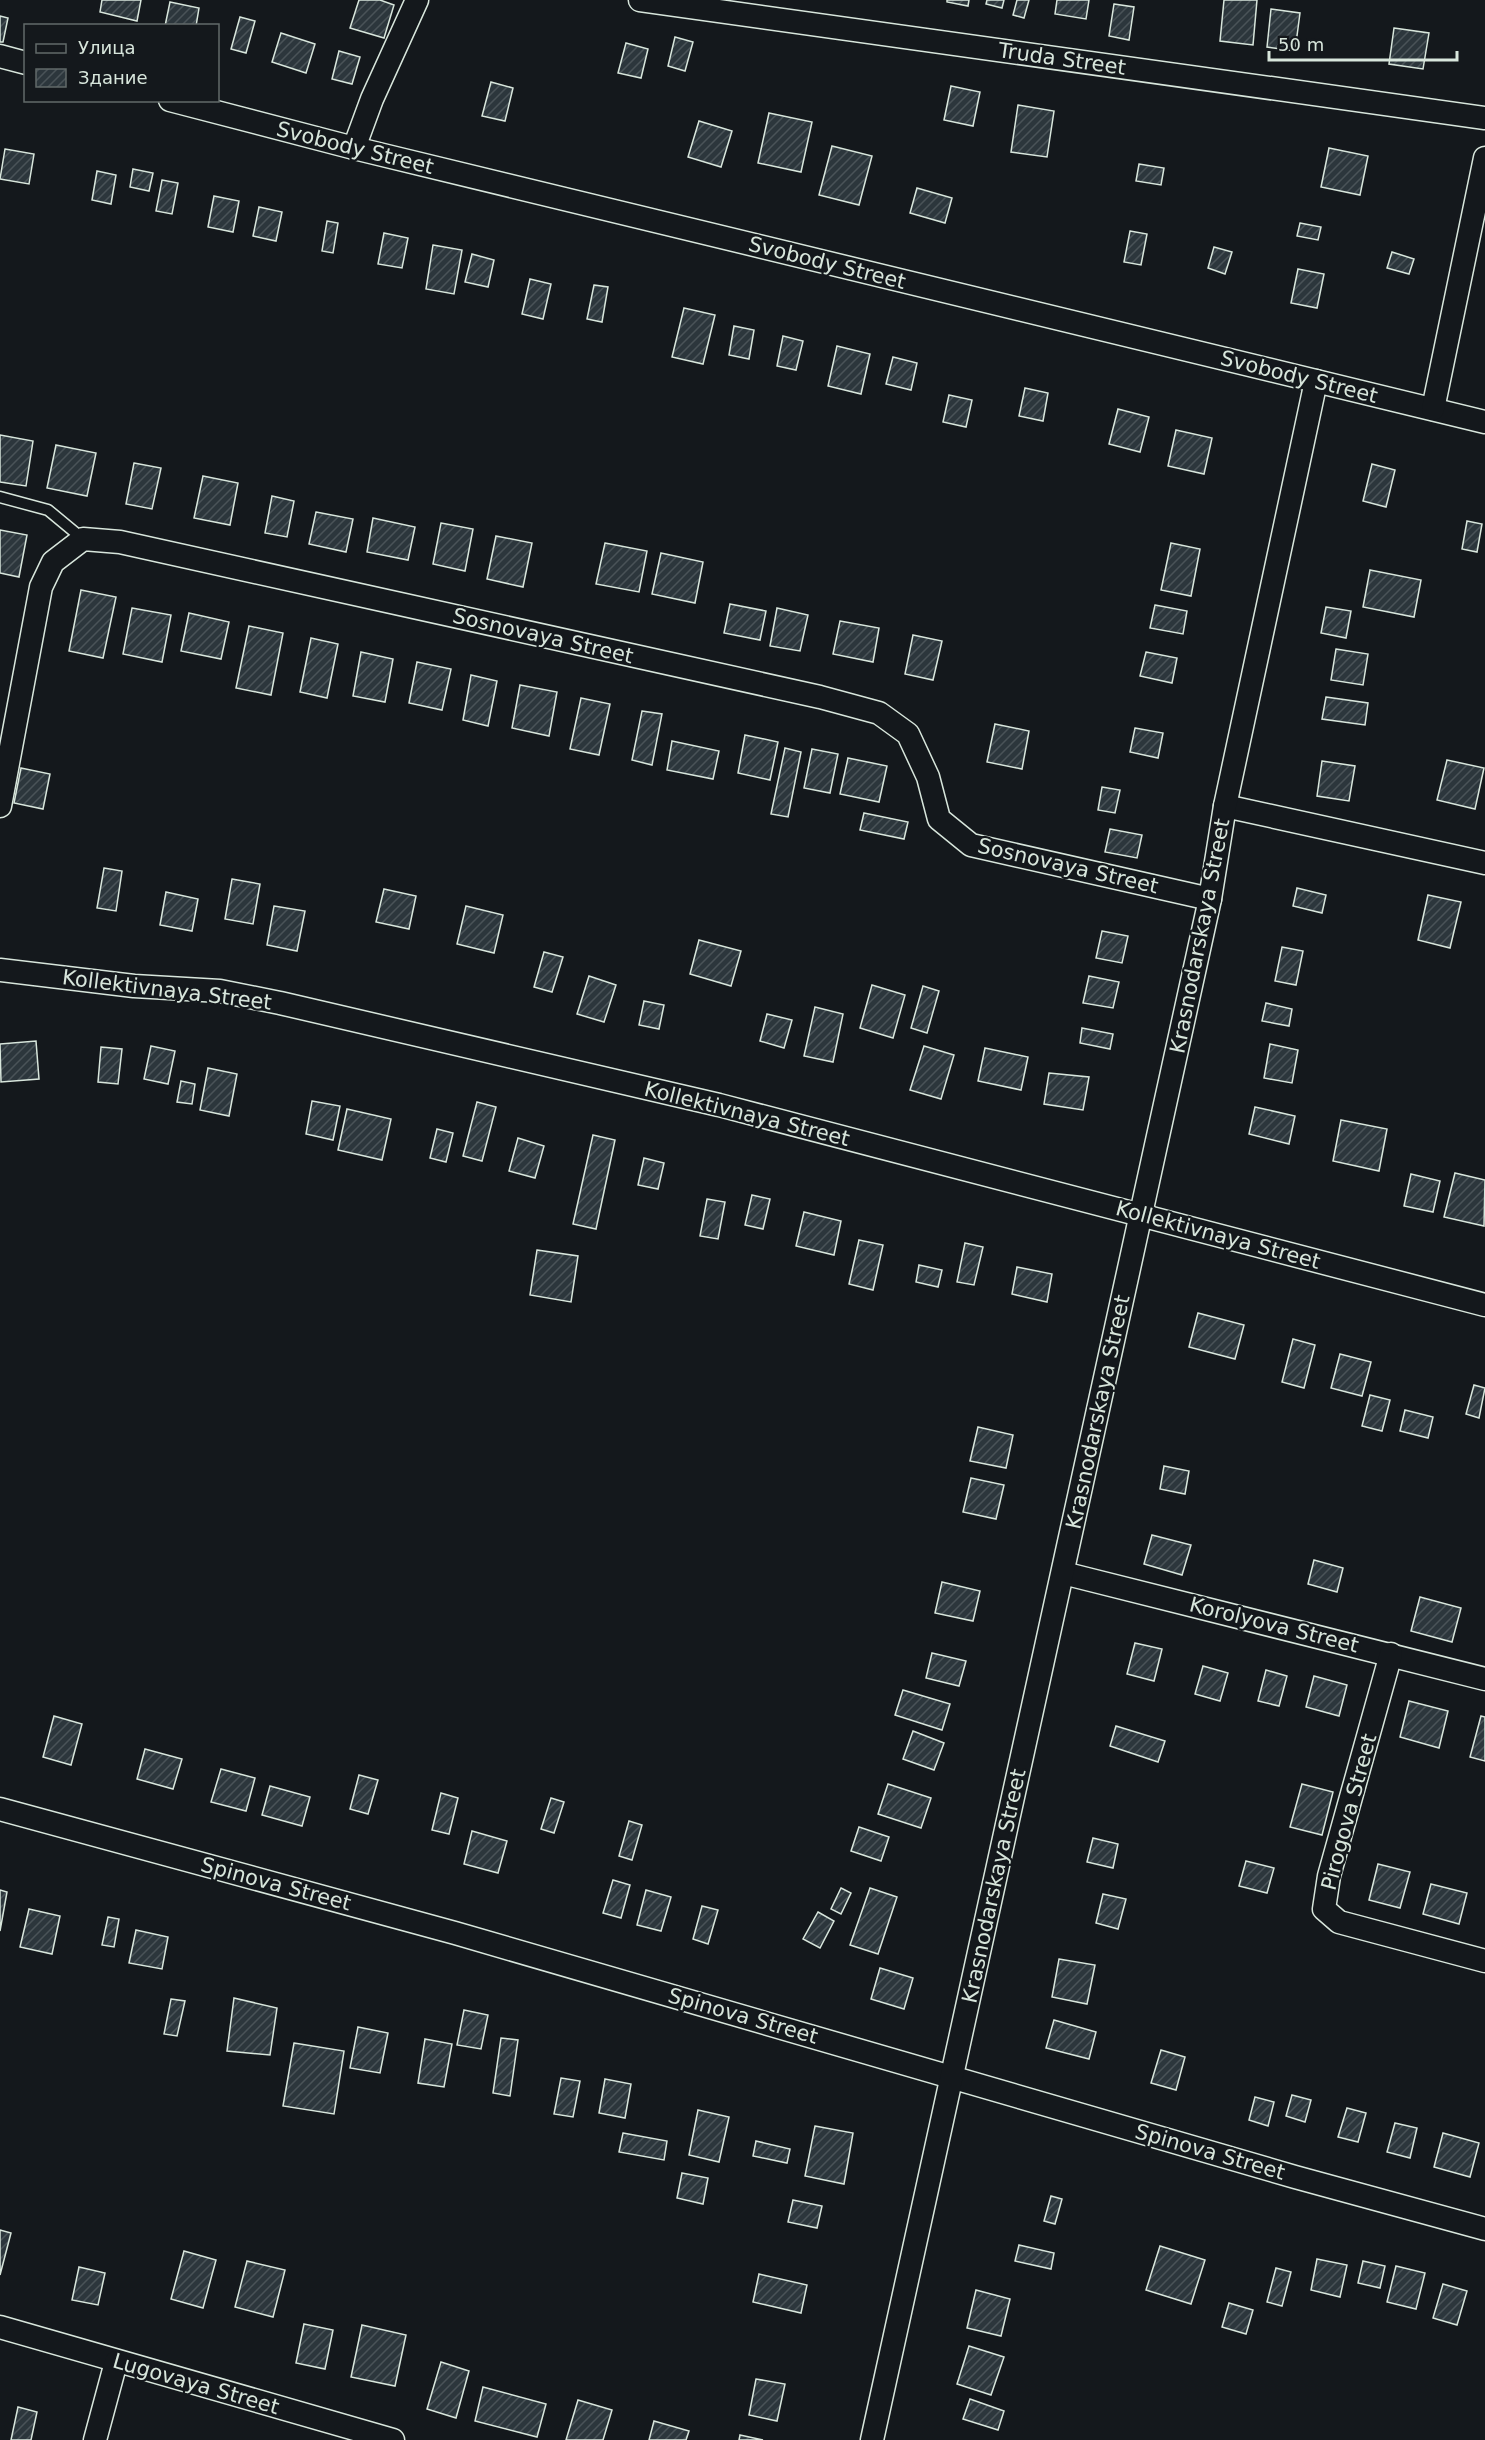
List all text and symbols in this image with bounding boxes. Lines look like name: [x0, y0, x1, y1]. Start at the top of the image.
legend: [24, 24, 219, 102]
scale bar: [1269, 24, 1456, 62]
text: 50 m: [1278, 34, 1324, 55]
text: Улица: [78, 37, 135, 58]
street label: Truda Street: [996, 38, 1127, 80]
text: Здание: [78, 67, 148, 88]
street label: Svobody Street: [274, 117, 436, 179]
street label: Svobody Street: [746, 232, 908, 294]
street label: Svobody Street: [1218, 346, 1380, 408]
street label: Sosnovaya Street: [450, 604, 636, 668]
street label: Krasnodarskaya Street: [1165, 817, 1235, 1055]
street label: Sosnovaya Street: [975, 834, 1161, 898]
street label: Kollektivnaya Street: [61, 965, 273, 1015]
street label: Kollektivnaya Street: [642, 1077, 852, 1151]
street label: Kollektivnaya Street: [1113, 1196, 1323, 1274]
street label: Krasnodarskaya Street: [1061, 1293, 1135, 1531]
street label: Korolyova Street: [1187, 1592, 1361, 1658]
street label: Pirogova Street: [1317, 1731, 1381, 1893]
street label: Krasnodarskaya Street: [957, 1767, 1031, 2005]
street label: Spinova Street: [198, 1852, 354, 1916]
street label: Spinova Street: [665, 1983, 821, 2049]
street label: Spinova Street: [1132, 2119, 1288, 2185]
street label: Lugovaya Street: [110, 2349, 282, 2419]

